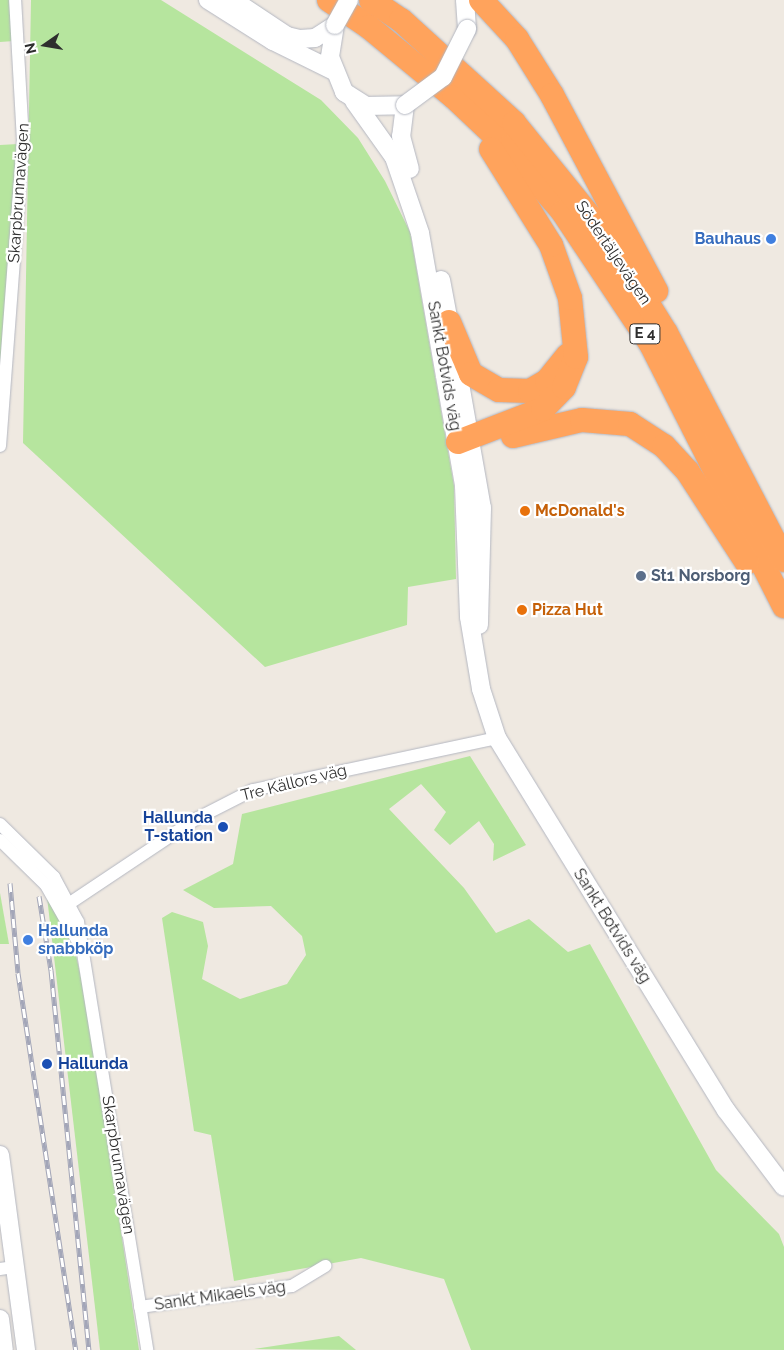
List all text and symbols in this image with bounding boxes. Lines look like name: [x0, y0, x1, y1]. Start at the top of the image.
north arrow: [20, 20, 70, 70]
text: N: [21, 41, 39, 55]
street label: Skarpbrunnavägen: [5, 122, 33, 264]
street label: Södertäljevägen: [571, 197, 655, 309]
place label: Bauhaus: [694, 229, 761, 249]
marker: Bauhaus: [765, 233, 777, 245]
street label: Sankt Botvids väg: [423, 299, 465, 433]
road number: E 4: [629, 322, 661, 346]
place label: McDonald's: [535, 501, 625, 521]
marker: McDonald's: [519, 505, 531, 517]
place label: St1 Norsborg: [651, 566, 750, 586]
marker: St1 Norsborg: [635, 570, 647, 582]
place label: Pizza Hut: [532, 600, 603, 620]
marker: Pizza Hut: [516, 604, 528, 616]
street label: Tre Källors väg: [239, 761, 349, 805]
place label: Hallunda T-station: [143, 808, 213, 846]
marker: Hallunda T-station: [217, 821, 229, 833]
street label: Sankt Botvids väg: [569, 865, 655, 987]
place label: Hallunda snabbköp: [38, 921, 113, 959]
marker: Hallunda snabbköp: [22, 934, 34, 946]
place label: Hallunda: [58, 1054, 128, 1074]
marker: Hallunda: [40, 1057, 54, 1071]
street label: Skarpbrunnavägen: [98, 1094, 138, 1236]
street label: Sankt Mikaels väg: [153, 1277, 287, 1315]

